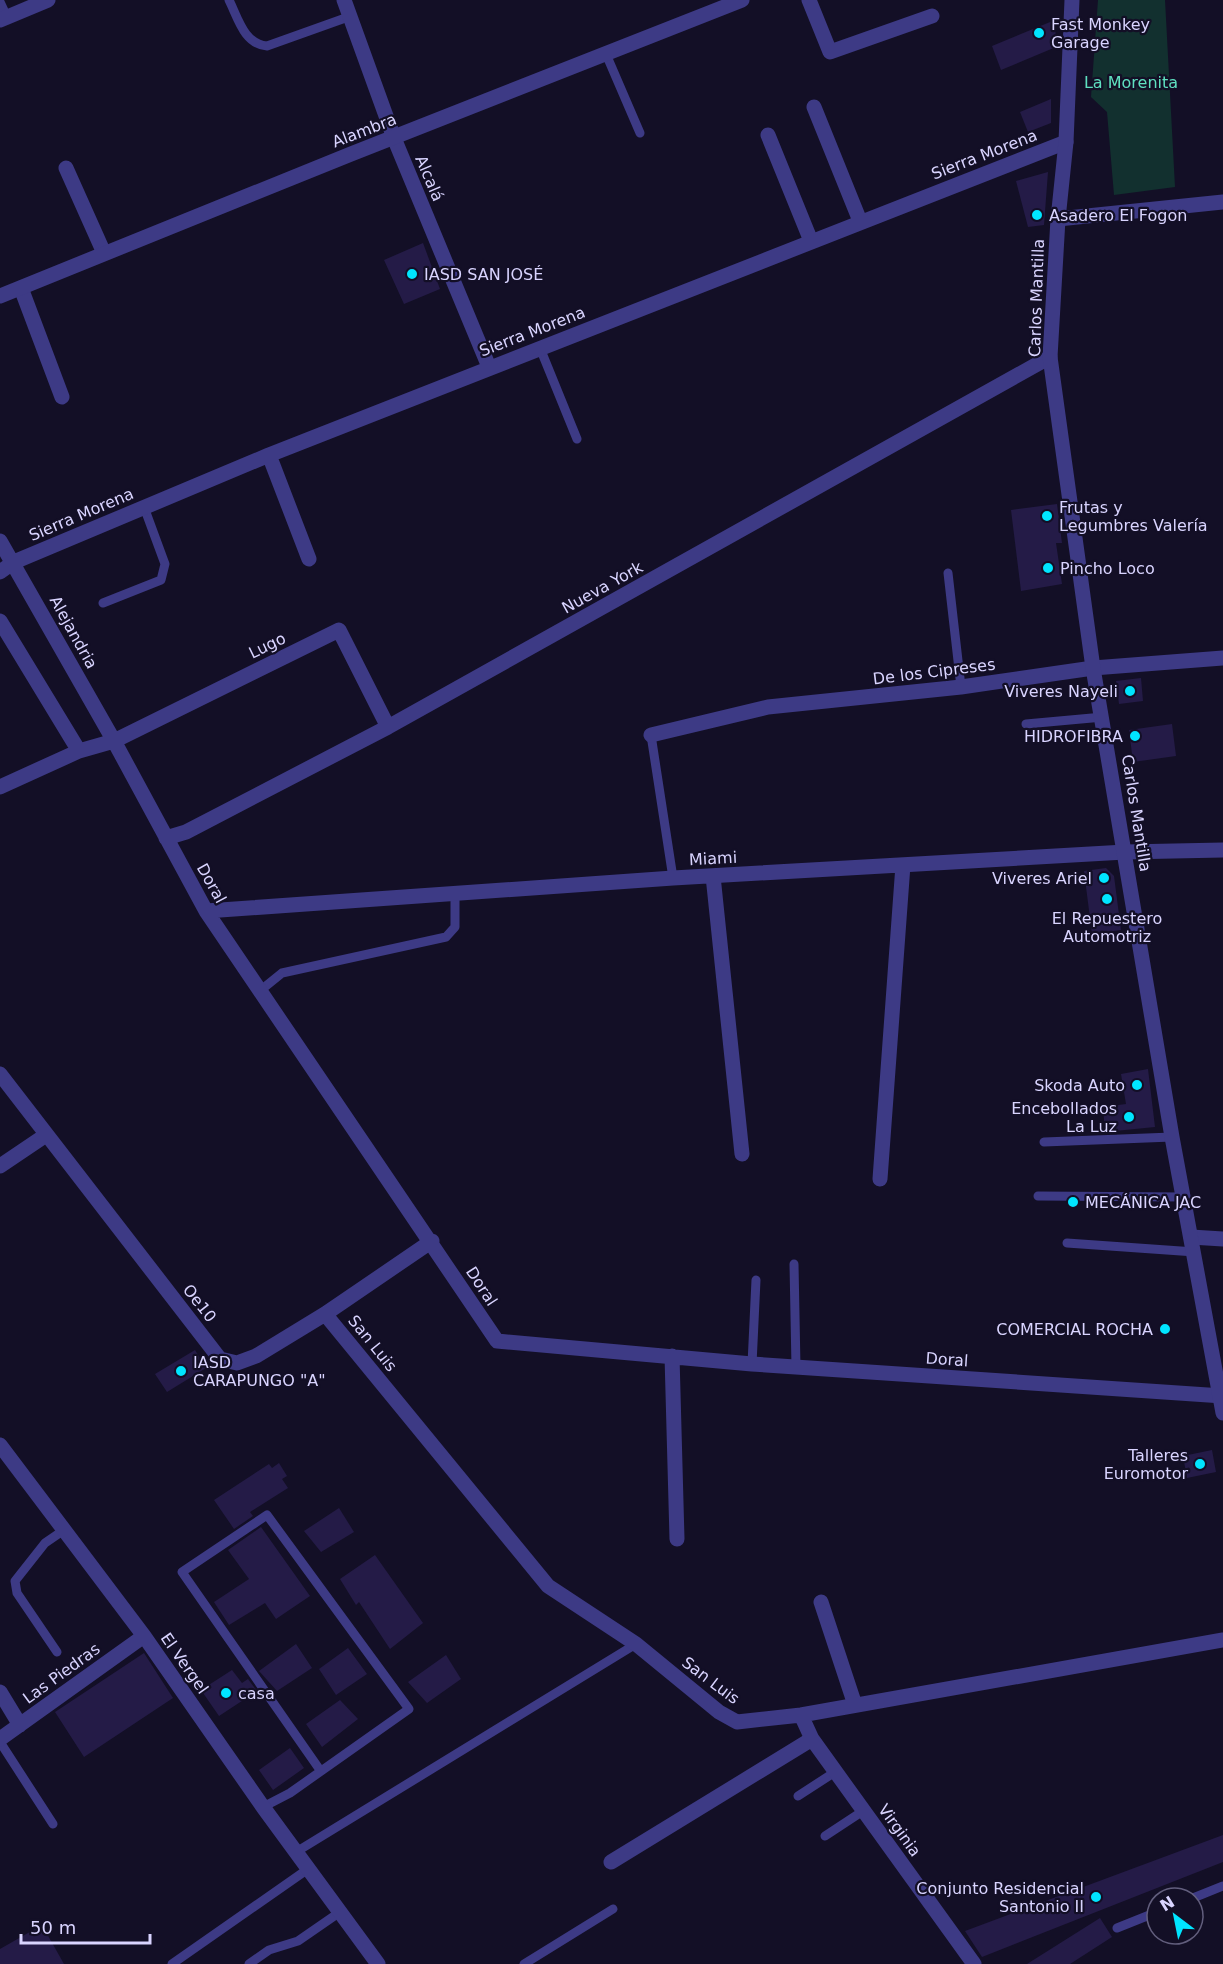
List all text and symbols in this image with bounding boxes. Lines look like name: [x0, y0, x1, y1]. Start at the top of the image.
place label: Fast Monkey Garage: [1051, 15, 1150, 52]
marker: Fast Monkey Garage: [1032, 26, 1046, 40]
park label: La Morenita: [1084, 73, 1178, 92]
street label: Alambra: [329, 110, 399, 151]
street label: Sierra Morena: [929, 126, 1040, 183]
street label: Alcalá: [411, 152, 448, 204]
place label: Asadero El Fogon: [1049, 206, 1187, 225]
marker: Asadero El Fogon: [1030, 208, 1044, 222]
street label: Carlos Mantilla: [1025, 239, 1048, 358]
place label: IASD SAN JOSÉ: [424, 265, 543, 284]
marker: IASD SAN JOSÉ: [405, 267, 419, 281]
street label: Sierra Morena: [477, 303, 588, 360]
street label: Sierra Morena: [26, 484, 136, 545]
place label: Frutas y Legumbres Valería: [1059, 498, 1208, 535]
marker: Frutas y Legumbres Valería: [1040, 509, 1054, 523]
street label: Nueva York: [558, 557, 647, 617]
place label: Pincho Loco: [1060, 559, 1155, 578]
marker: Pincho Loco: [1041, 561, 1055, 575]
street label: Alejandria: [46, 592, 101, 672]
street label: Lugo: [246, 628, 289, 662]
street label: De los Cipreses: [872, 655, 996, 688]
place label: Viveres Nayeli: [1004, 682, 1118, 701]
marker: Viveres Nayeli: [1123, 684, 1137, 698]
place label: HIDROFIBRA: [1024, 727, 1123, 746]
marker: HIDROFIBRA: [1128, 729, 1142, 743]
street label: Carlos Mantilla: [1118, 753, 1155, 873]
street label: Miami: [689, 848, 738, 869]
street label: Doral: [193, 860, 230, 907]
place label: Viveres Ariel: [992, 869, 1092, 888]
marker: Viveres Ariel: [1097, 871, 1111, 885]
marker: El Repuestero Automotriz: [1100, 892, 1114, 906]
place label: El Repuestero Automotriz: [1052, 909, 1162, 946]
place label: Skoda Auto: [1034, 1076, 1125, 1095]
marker: Skoda Auto: [1130, 1078, 1144, 1092]
place label: Encebollados La Luz: [1011, 1099, 1117, 1136]
marker: Encebollados La Luz: [1122, 1110, 1136, 1124]
place label: MECÁNICA JAC: [1085, 1193, 1201, 1212]
marker: MECÁNICA JAC: [1066, 1195, 1080, 1209]
street label: Doral: [462, 1263, 501, 1309]
street label: Oe10: [179, 1281, 220, 1326]
street label: San Luis: [344, 1311, 401, 1375]
place label: COMERCIAL ROCHA: [996, 1320, 1153, 1339]
marker: COMERCIAL ROCHA: [1158, 1322, 1172, 1336]
street label: Doral: [925, 1349, 969, 1370]
place label: IASD CARAPUNGO "A": [193, 1353, 326, 1390]
marker: IASD CARAPUNGO "A": [174, 1364, 188, 1378]
place label: Talleres Euromotor: [1104, 1446, 1188, 1483]
marker: Talleres Euromotor: [1193, 1457, 1207, 1471]
street label: El Vergel: [157, 1629, 212, 1697]
street label: Las Piedras: [19, 1639, 104, 1708]
street label: San Luis: [678, 1653, 743, 1708]
place label: casa: [238, 1684, 275, 1703]
marker: casa: [219, 1686, 233, 1700]
street label: Virginia: [874, 1800, 925, 1860]
place label: Conjunto Residencial Santonio II: [916, 1879, 1084, 1916]
north arrow: [1145, 1886, 1205, 1946]
marker: Conjunto Residencial Santonio II: [1089, 1890, 1103, 1904]
text: N: [1157, 1892, 1178, 1915]
scale bar: [21, 1907, 150, 1945]
text: 50 m: [30, 1917, 76, 1938]

